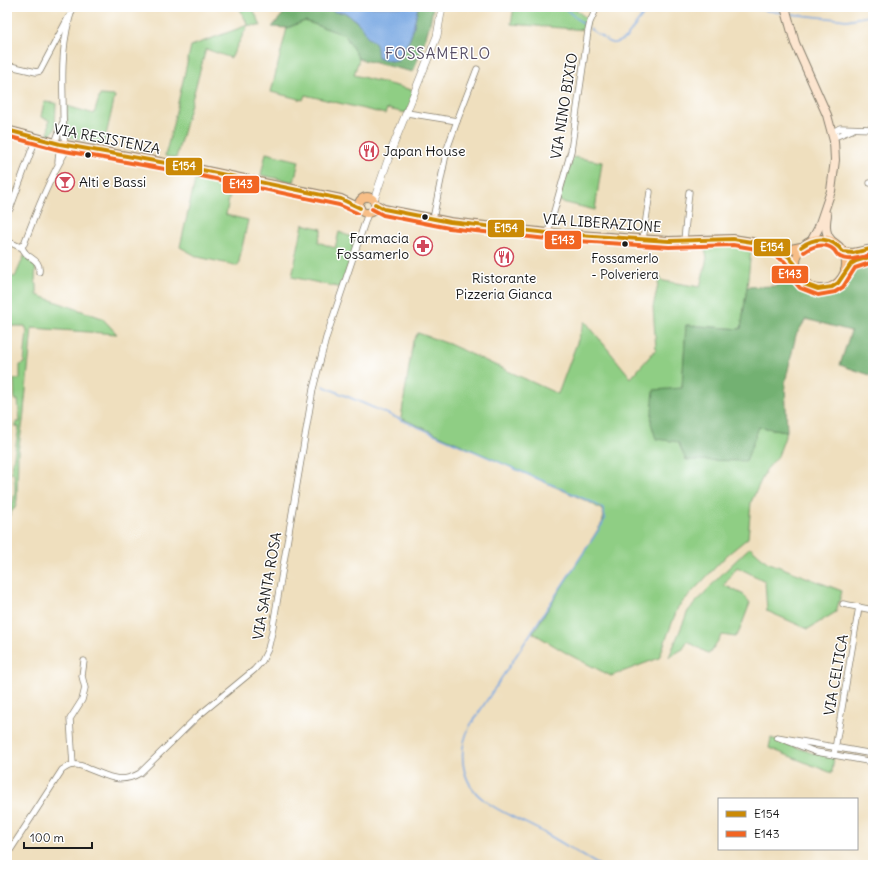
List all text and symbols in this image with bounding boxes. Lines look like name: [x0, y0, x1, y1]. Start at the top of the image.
district label: FOSSAMERLO: [385, 44, 491, 63]
street label: VIA NINO BIXIO: [547, 51, 581, 160]
street label: VIA RESISTENZA: [52, 120, 162, 158]
restaurant icon: Japan House: [358, 140, 380, 162]
place label: Japan House: [383, 142, 466, 160]
unlabelled marker: [83, 150, 93, 160]
line badge: E154: [165, 157, 203, 176]
text: E154: [172, 159, 196, 173]
bar icon: Alti e Bassi: [54, 171, 76, 193]
place label: Alti e Bassi: [79, 173, 146, 191]
line badge: E143: [222, 175, 260, 194]
text: E143: [229, 177, 253, 191]
street label: VIA LIBERAZIONE: [542, 210, 662, 236]
unlabelled marker: [420, 212, 430, 222]
line badge: E154: [487, 219, 525, 238]
text: E154: [494, 221, 518, 235]
place label: Farmacia Fossamerlo: [337, 229, 409, 263]
line badge: E143: [544, 230, 582, 250]
text: E143: [551, 233, 575, 247]
pharmacy icon: Farmacia Fossamerlo: [412, 235, 434, 257]
line badge: E154: [753, 238, 791, 257]
marker: Fossamerlo - Polveriera: [620, 239, 630, 249]
text: E154: [760, 240, 784, 254]
restaurant icon: Ristorante Pizzeria Gianca: [493, 246, 515, 268]
place label: Fossamerlo - Polveriera: [591, 250, 659, 283]
line badge: E143: [771, 265, 809, 284]
text: E143: [778, 267, 802, 281]
place label: Ristorante Pizzeria Gianca: [456, 269, 552, 303]
street label: VIA SANTA ROSA: [249, 531, 285, 641]
street label: VIA CELTICA: [820, 633, 852, 717]
legend: [718, 798, 858, 850]
text: E154: [754, 806, 780, 821]
scale bar: [24, 824, 92, 850]
text: E143: [754, 826, 780, 841]
text: 100 m: [30, 830, 64, 845]

